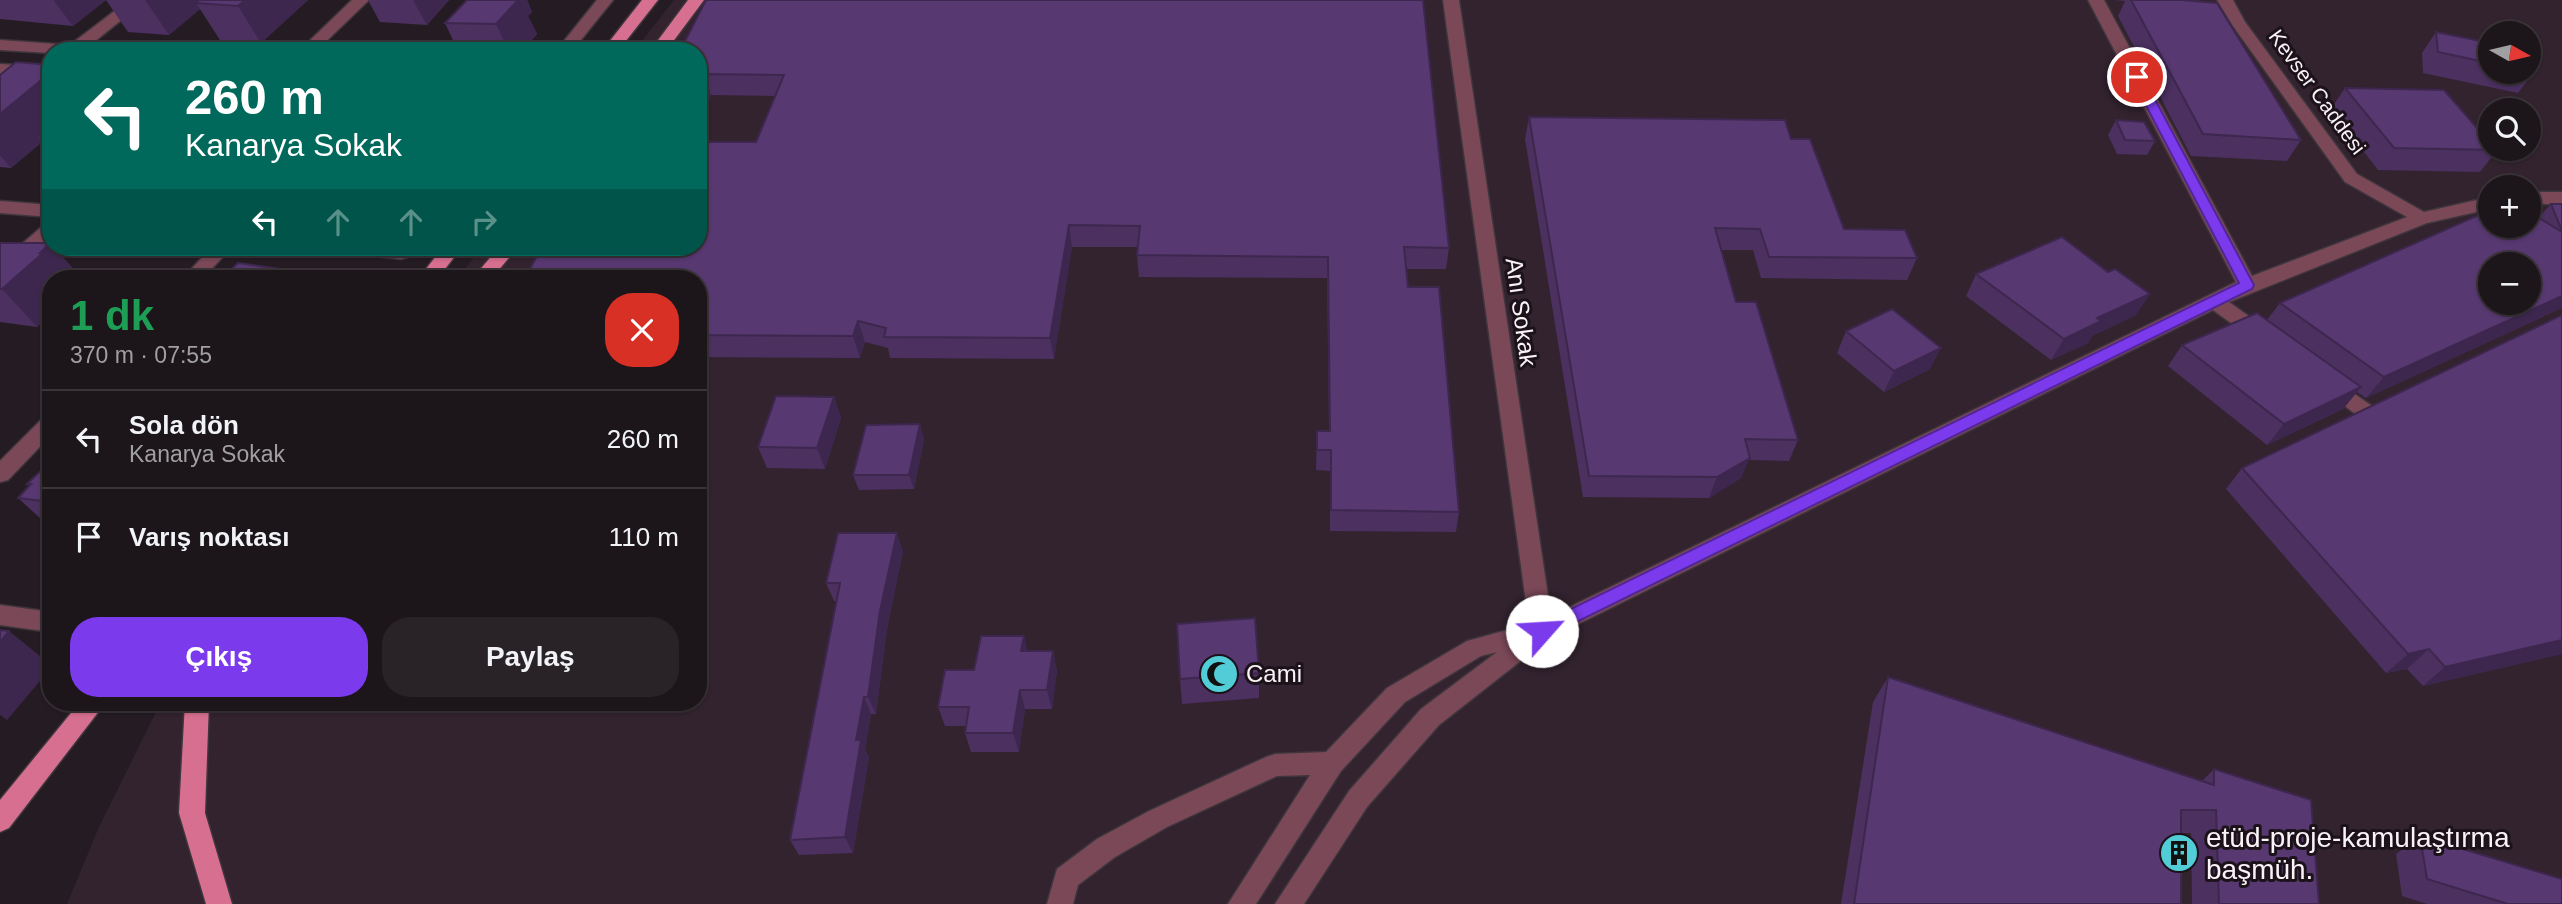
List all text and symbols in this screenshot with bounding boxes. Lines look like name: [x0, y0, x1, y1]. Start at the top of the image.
north arrow: [2478, 21, 2541, 84]
map controls: [2478, 21, 2541, 315]
street label: Kevser Caddesi: [2265, 25, 2370, 158]
pin: [2107, 47, 2167, 107]
icon: arrive: [2118, 58, 2156, 96]
icon: left: [70, 70, 161, 161]
text: 260 m: [185, 70, 324, 124]
button: search: [2478, 98, 2541, 161]
text: Kanarya Sokak: [185, 127, 402, 163]
button: +: [2478, 175, 2541, 238]
icon: left: [246, 203, 284, 241]
icon: ahead: [319, 203, 357, 241]
icon: ahead: [392, 203, 430, 241]
icon: right: [465, 203, 503, 241]
button: −: [2478, 252, 2541, 315]
street label: Anı Sokak: [1501, 256, 1543, 369]
text: 1 dk: [70, 292, 154, 339]
button: close: [605, 293, 679, 367]
text: 370 m · 07:55: [70, 342, 212, 368]
text: Sola dön: [129, 410, 239, 440]
icon: left: [70, 420, 108, 458]
text: 260 m: [607, 424, 679, 454]
text: Kanarya Sokak: [129, 441, 285, 467]
icon: arrive: [70, 518, 108, 556]
text: Varış noktası: [129, 522, 289, 552]
text: 110 m: [609, 522, 679, 552]
position arrow: [1505, 594, 1579, 668]
button: Çıkış: [70, 617, 368, 697]
button: Paylaş: [382, 617, 679, 697]
mosque icon: Cami: [1198, 653, 1240, 695]
place label: Cami: [1246, 660, 1302, 687]
place label: etüd-proje-kamulaştırma başmüh.: [2206, 822, 2510, 885]
building icon: etüd-proje-kamulaştırma başmüh.: [2158, 832, 2200, 874]

